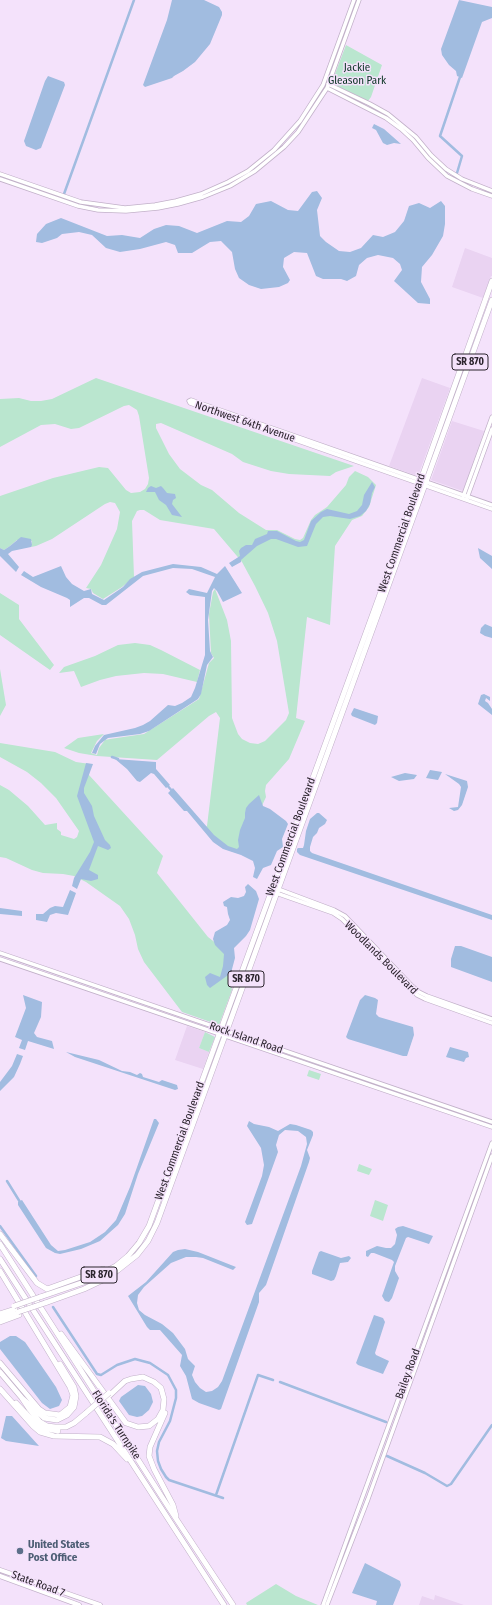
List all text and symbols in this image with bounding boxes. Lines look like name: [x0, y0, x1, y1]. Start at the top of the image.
park label: Jackie Gleason Park: [328, 61, 386, 87]
road number: SR 870: [452, 354, 488, 370]
street label: Northwest 64th Avenue: [193, 399, 297, 445]
street label: West Commercial Boulevard: [375, 472, 429, 594]
street label: West Commercial Boulevard: [263, 776, 319, 898]
street label: Woodlands Boulevard: [342, 919, 420, 997]
road number: SR 870: [228, 971, 264, 987]
street label: Rock Island Road: [207, 1019, 285, 1057]
street label: West Commercial Boulevard: [152, 1080, 208, 1202]
road number: SR 870: [81, 1267, 117, 1283]
street label: Bailey Road: [393, 1347, 423, 1401]
street label: Florida's Turnpike: [89, 1388, 143, 1462]
place label: United States Post Office: [28, 1538, 90, 1564]
marker: United States Post Office: [15, 1546, 25, 1556]
street label: State Road 7: [10, 1568, 66, 1600]

